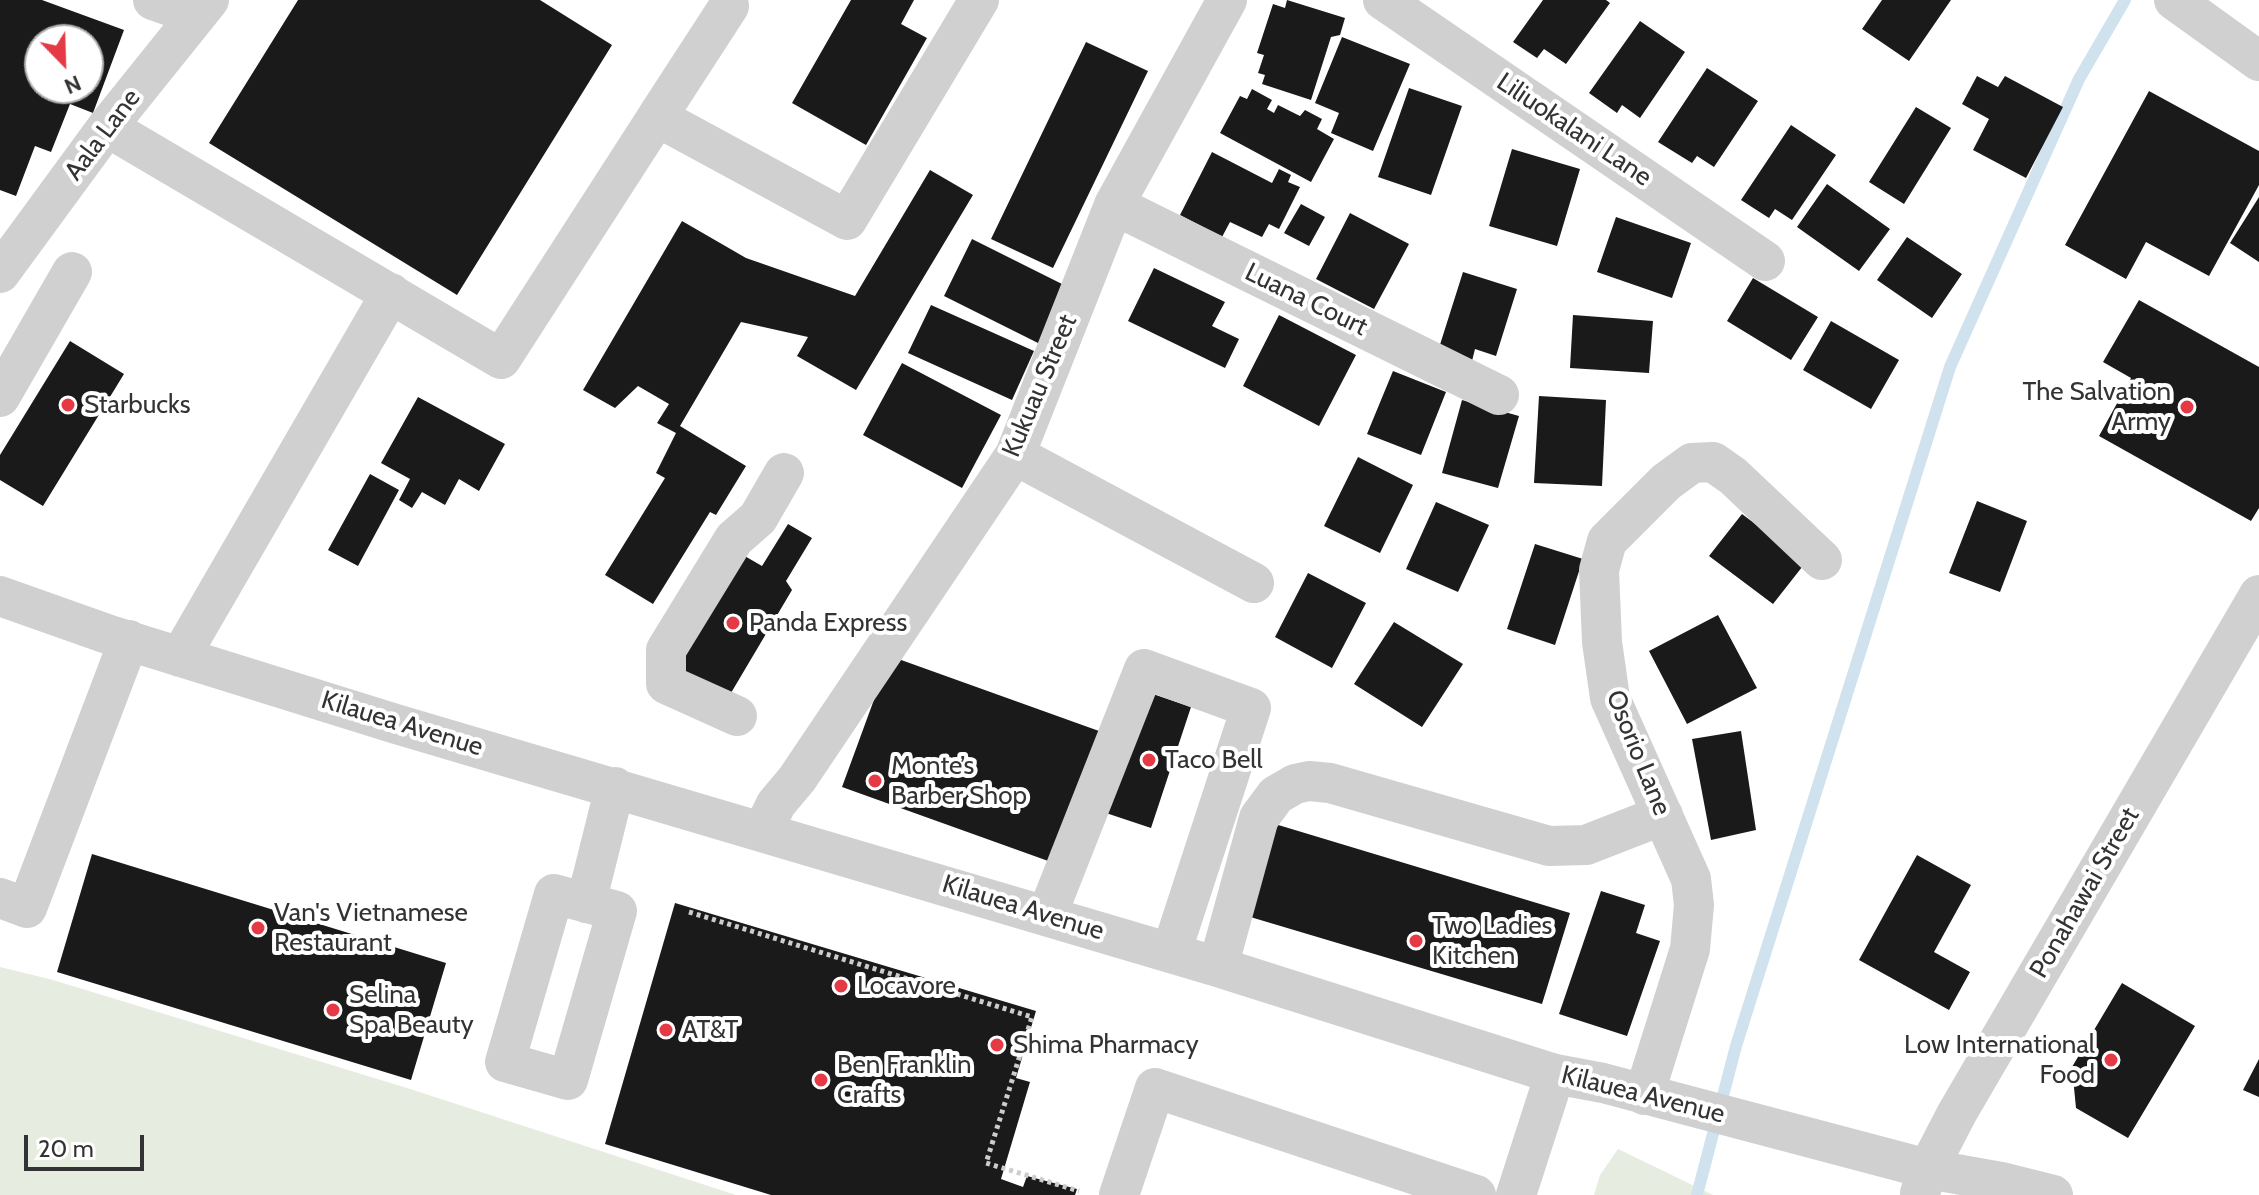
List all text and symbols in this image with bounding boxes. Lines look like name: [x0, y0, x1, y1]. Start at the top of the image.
north arrow: [24, 24, 104, 104]
street label: Liliuokalani Lane: [1491, 67, 1657, 193]
text: N: [60, 69, 85, 100]
street label: Aala Lane: [59, 83, 147, 187]
street label: Luana Court: [1240, 257, 1372, 343]
street label: Kukuau Street: [996, 310, 1084, 462]
place label: The Salvation Army: [2022, 376, 2171, 438]
place label: Starbucks: [84, 389, 191, 421]
marker: Starbucks: [59, 396, 77, 414]
marker: The Salvation Army: [2178, 398, 2196, 416]
place label: Panda Express: [749, 607, 907, 639]
marker: Panda Express: [724, 614, 742, 632]
street label: Kilauea Avenue: [318, 685, 486, 763]
street label: Osorio Lane: [1599, 686, 1677, 820]
place label: Taco Bell: [1165, 744, 1263, 776]
place label: Monte’s Barber Shop: [891, 750, 1027, 812]
marker: Taco Bell: [1140, 751, 1158, 769]
marker: Monte’s Barber Shop: [866, 772, 884, 790]
street label: Ponahawai Street: [2024, 802, 2146, 984]
street label: Kilauea Avenue: [939, 869, 1107, 947]
place label: Van's Vietnamese Restaurant: [274, 897, 468, 958]
place label: Two Ladies Kitchen: [1432, 910, 1552, 972]
marker: Van's Vietnamese Restaurant: [249, 919, 267, 937]
marker: Two Ladies Kitchen: [1407, 932, 1425, 950]
place label: Locavore: [857, 970, 956, 1002]
marker: Locavore: [832, 977, 850, 995]
place label: Selina Spa Beauty: [349, 979, 474, 1040]
marker: Selina Spa Beauty: [324, 1001, 342, 1019]
place label: AT&T: [682, 1014, 738, 1046]
marker: AT&T: [657, 1021, 675, 1039]
place label: Shima Pharmacy: [1013, 1029, 1199, 1061]
place label: Low International Food: [1904, 1029, 2095, 1090]
marker: Shima Pharmacy: [988, 1036, 1006, 1054]
place label: Ben Franklin Crafts: [837, 1049, 972, 1110]
marker: Low International Food: [2102, 1051, 2120, 1069]
street label: Kilauea Avenue: [1558, 1060, 1728, 1130]
marker: Ben Franklin Crafts: [812, 1071, 830, 1089]
scale bar: [28, 1119, 148, 1169]
text: 20 m: [38, 1134, 94, 1163]

